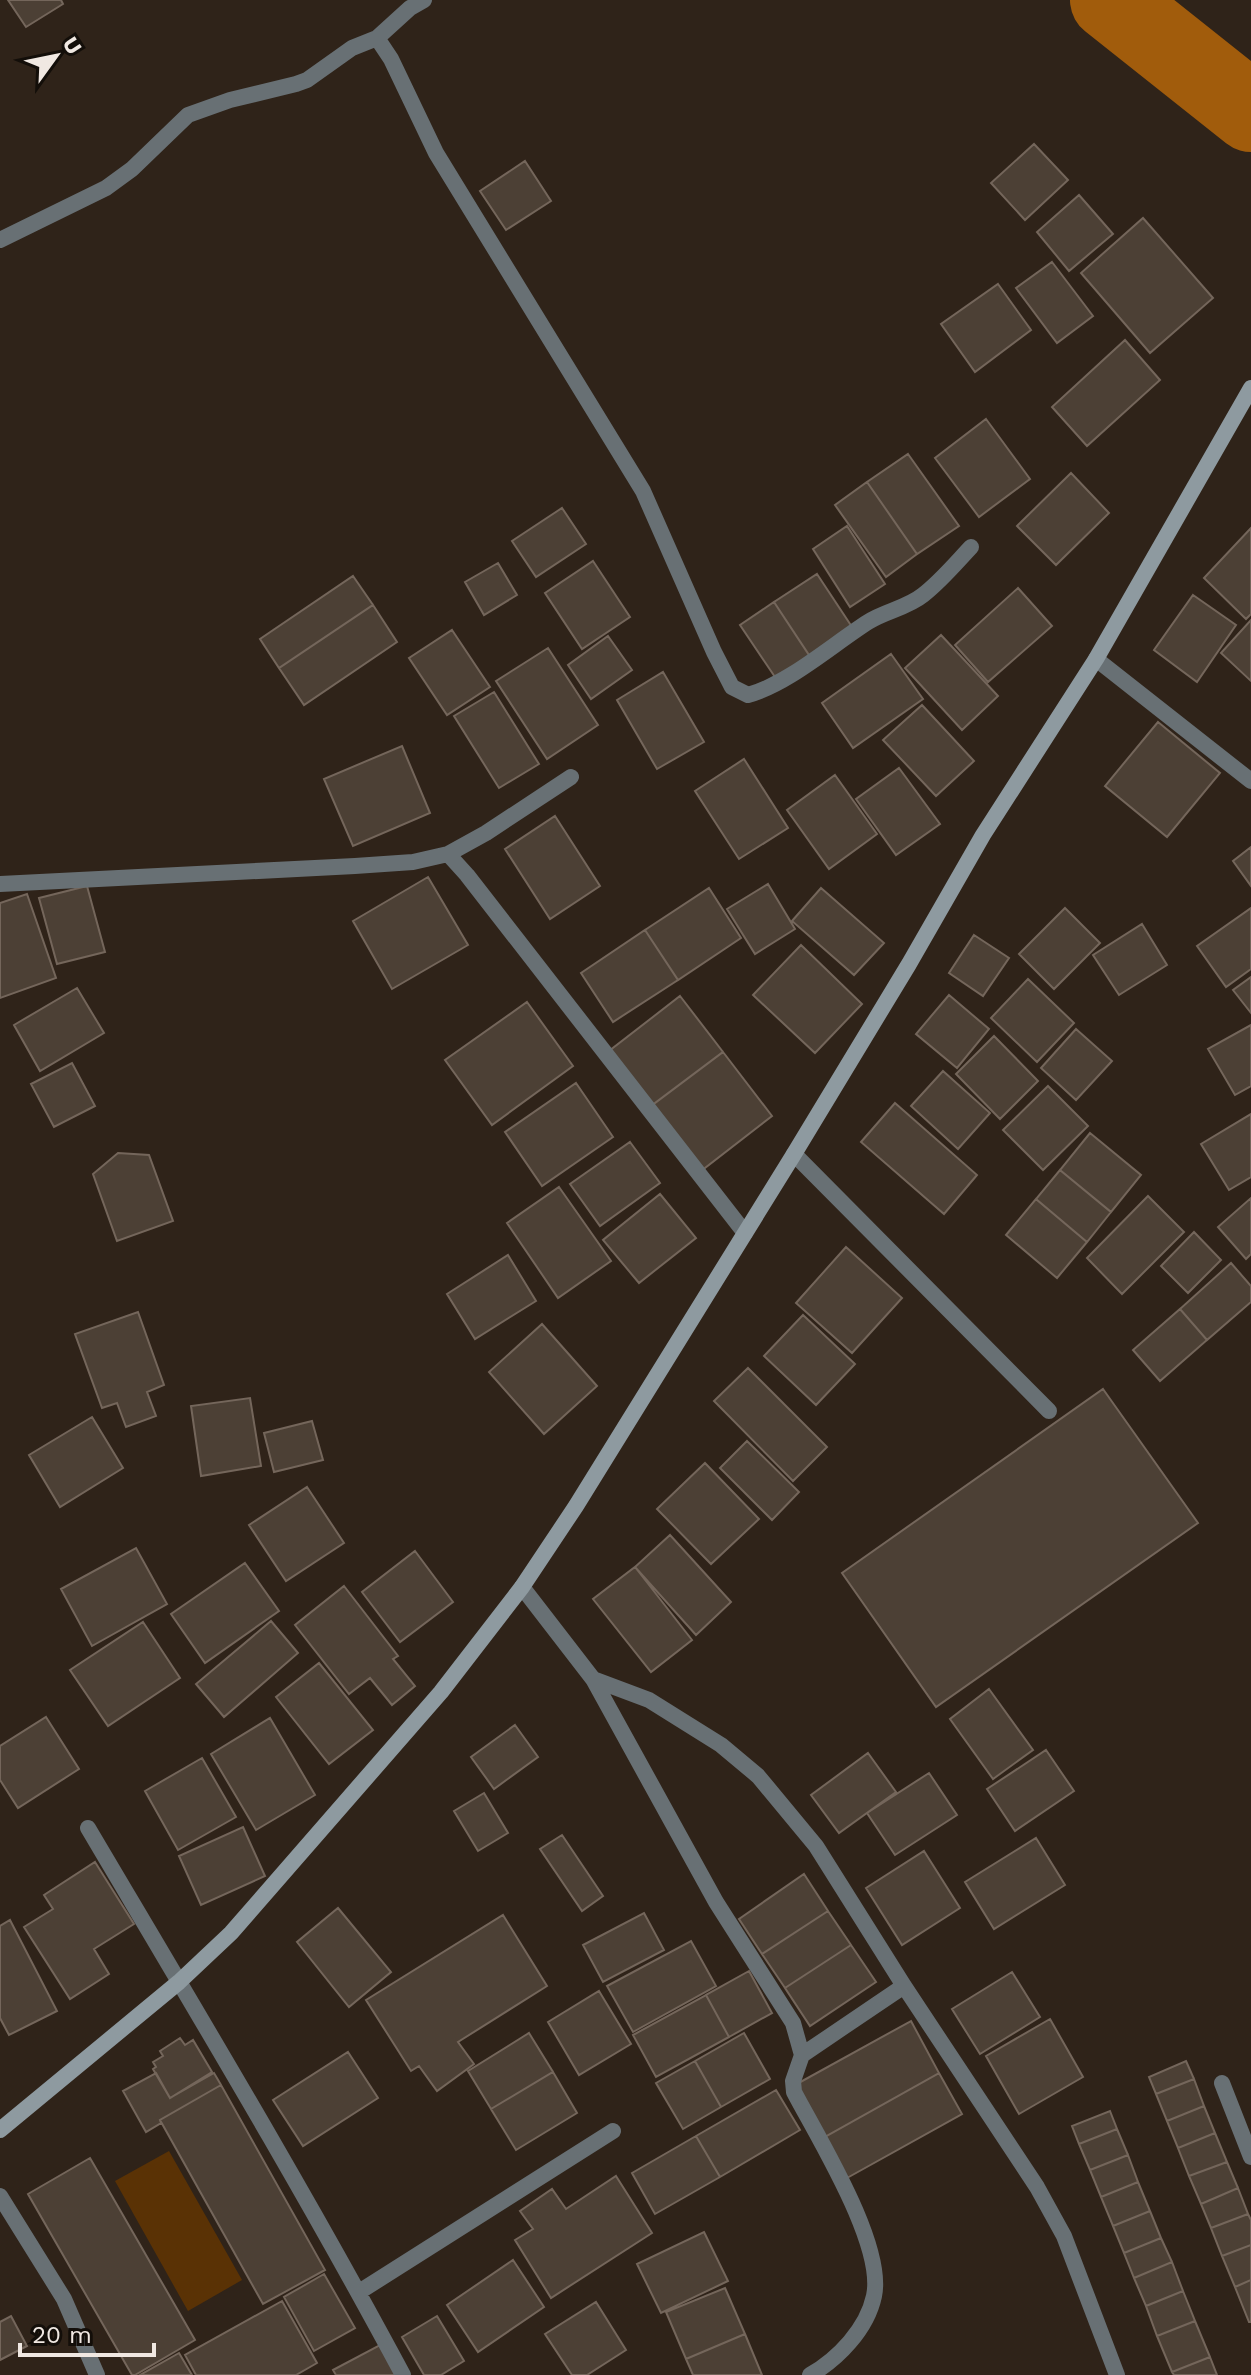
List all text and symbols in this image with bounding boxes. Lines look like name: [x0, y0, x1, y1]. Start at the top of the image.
north arrow: [16, 16, 96, 96]
text: U: [58, 32, 87, 59]
scale bar: [20, 2307, 154, 2357]
text: 20 m: [32, 2321, 92, 2349]

